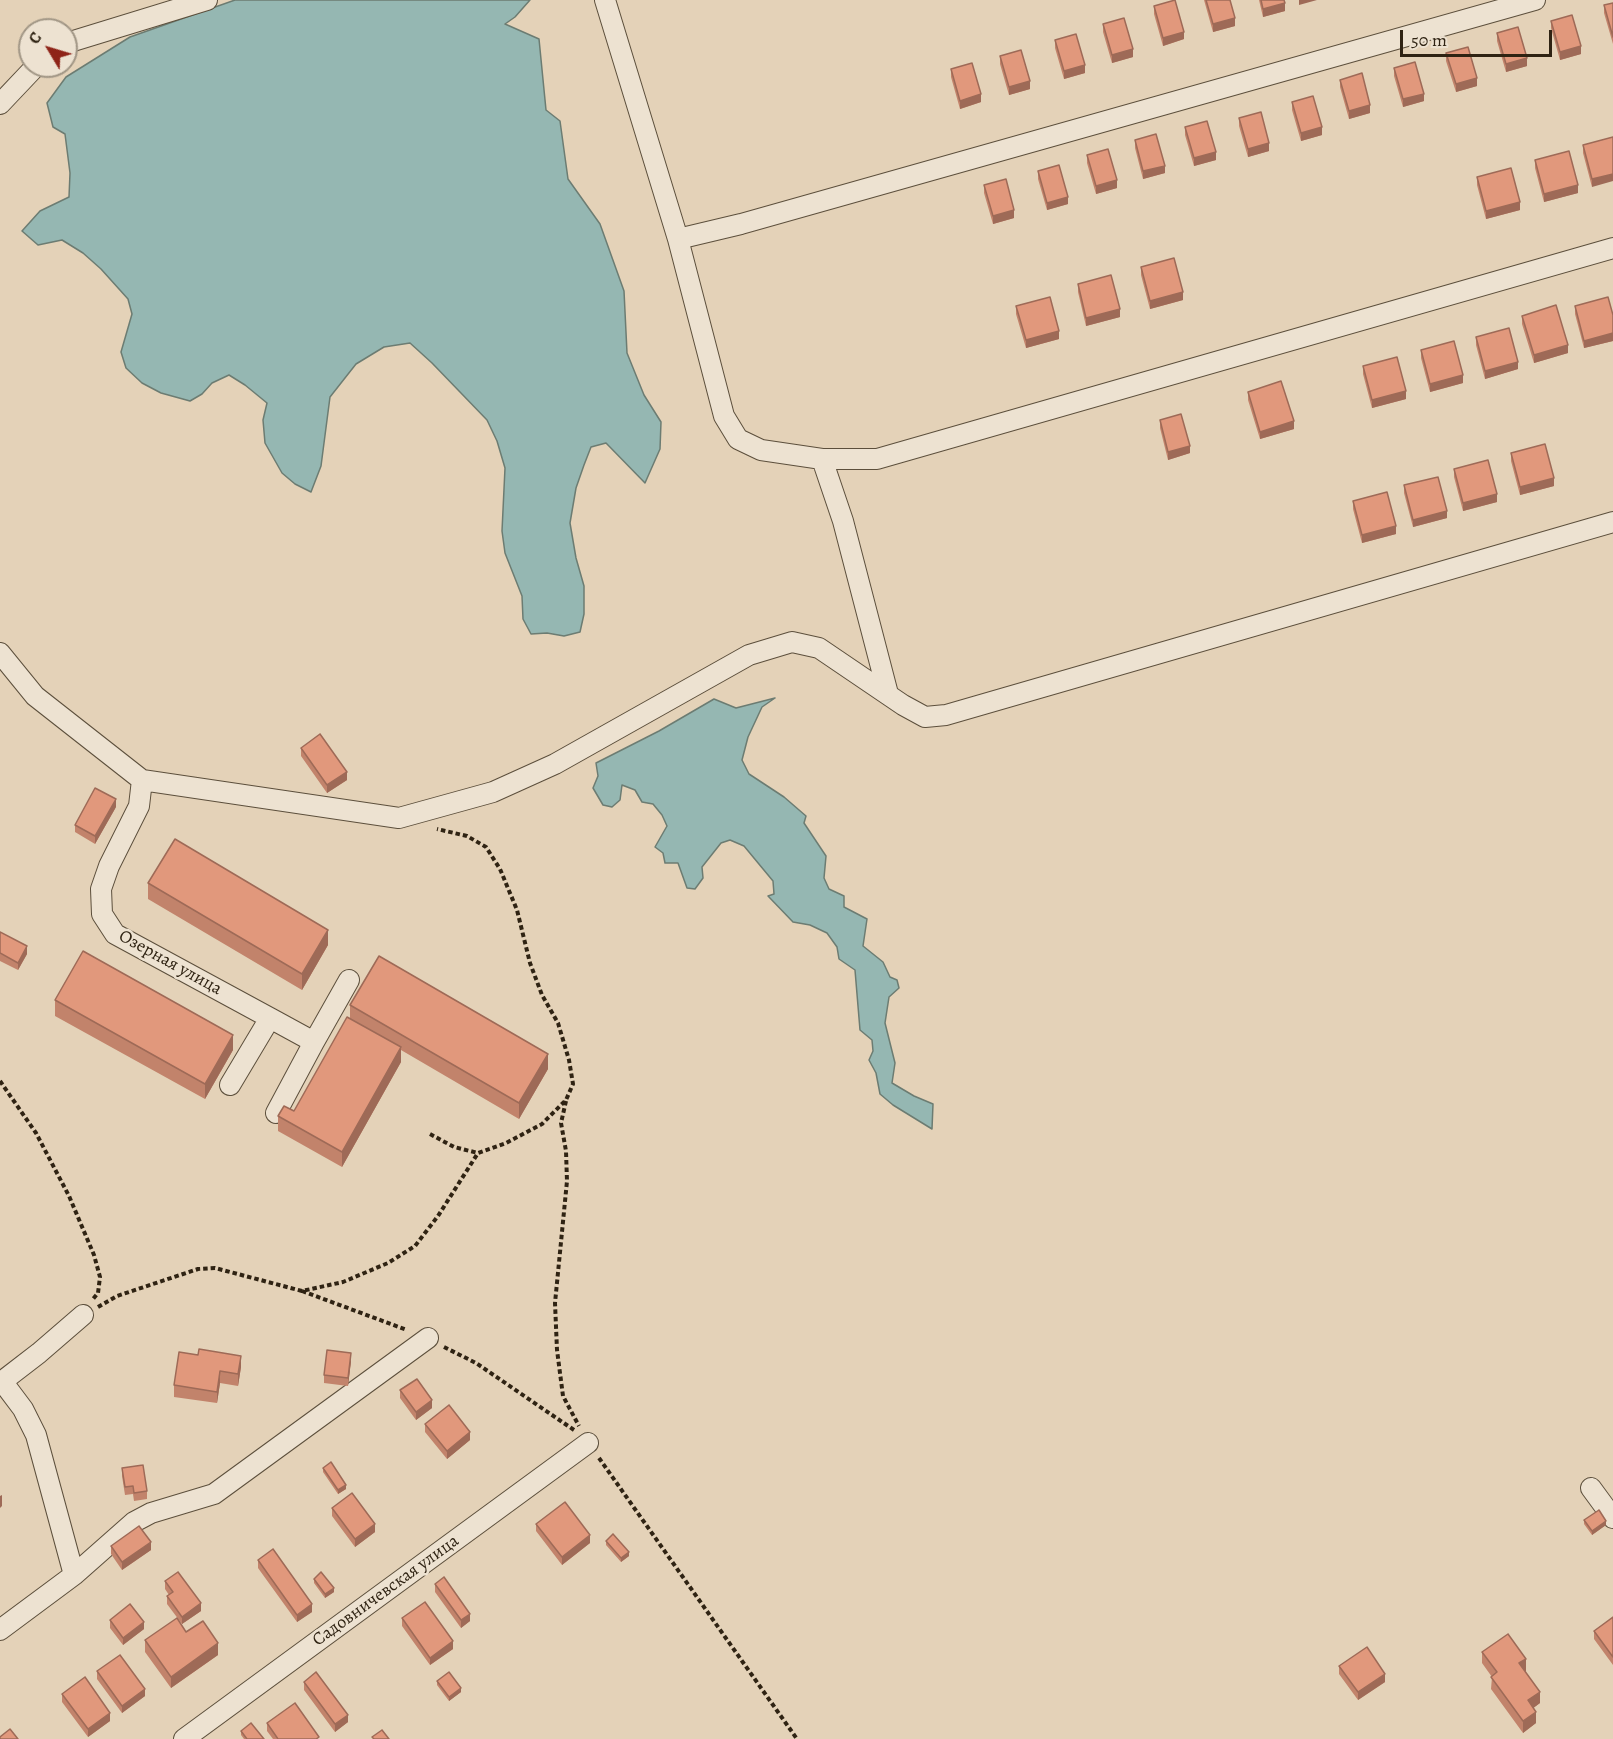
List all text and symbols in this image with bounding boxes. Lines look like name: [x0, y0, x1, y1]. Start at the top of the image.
north arrow: [18, 18, 78, 78]
scale bar: [1403, 18, 1554, 56]
text: С: [24, 27, 47, 49]
text: 50 m: [1411, 28, 1447, 52]
street label: Озерная улица: [115, 926, 225, 1000]
street label: Садовничевская улица: [309, 1531, 463, 1651]

